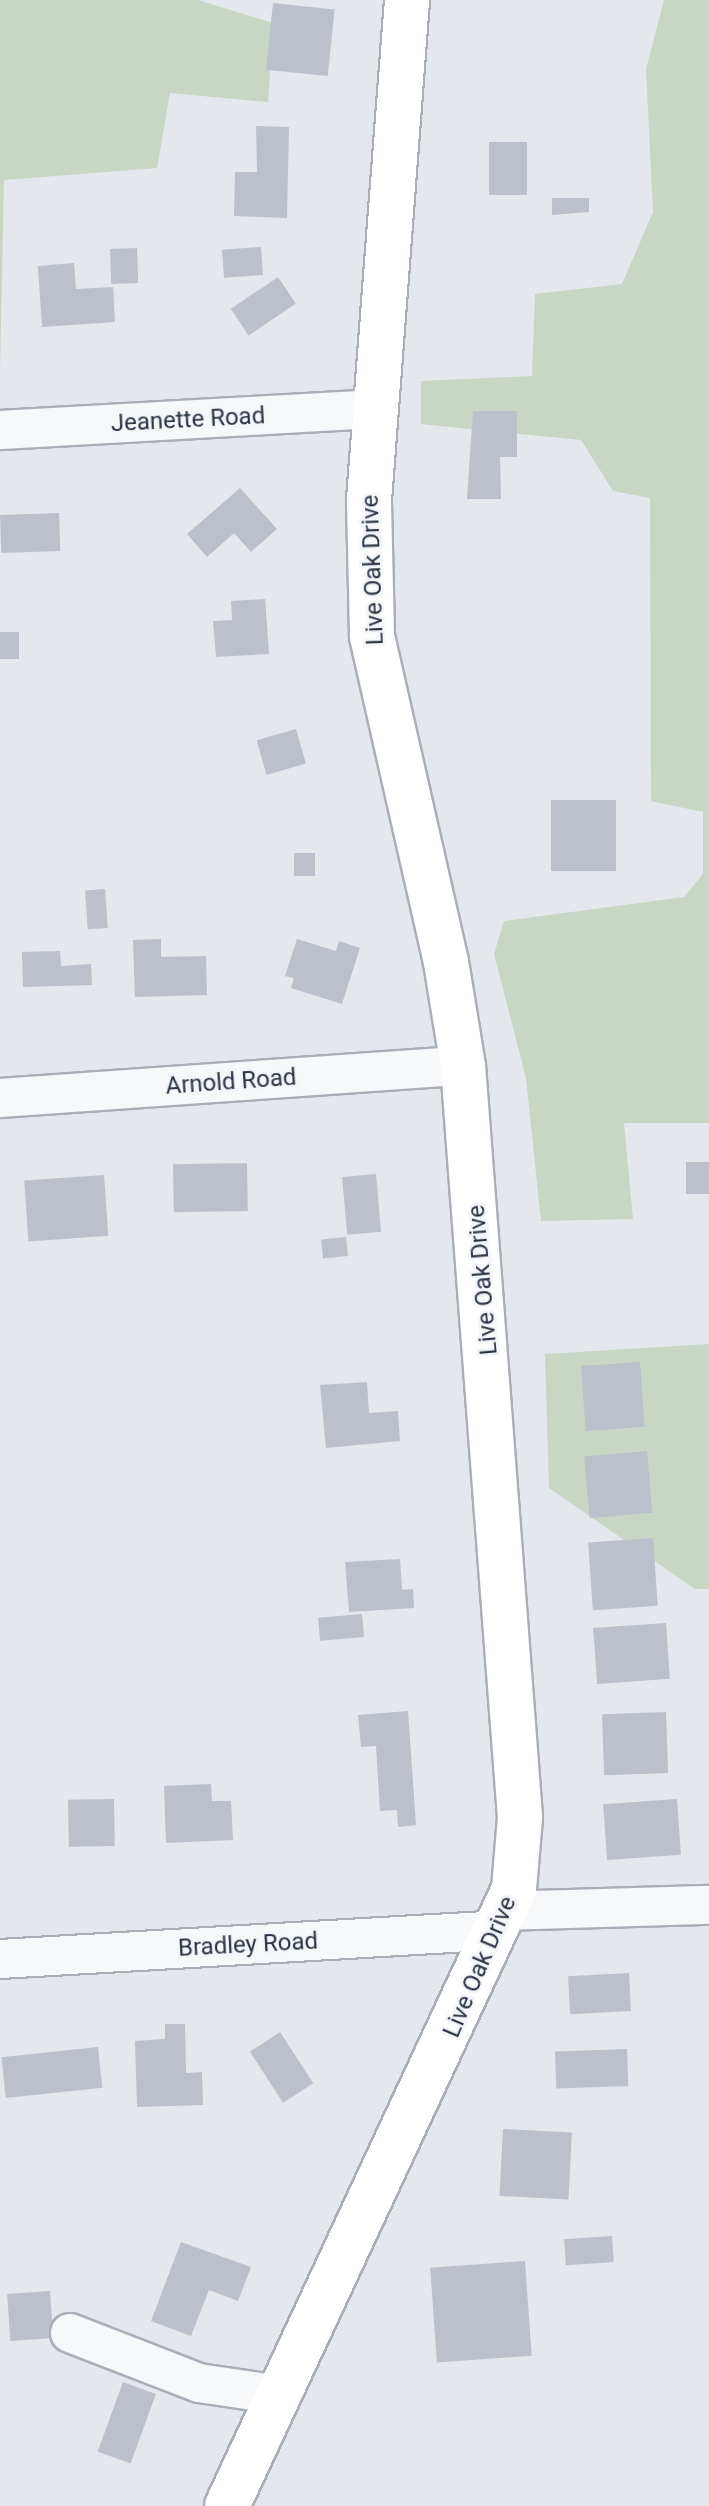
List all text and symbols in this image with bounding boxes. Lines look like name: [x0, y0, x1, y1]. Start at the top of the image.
street label: Jeanette Road: [110, 402, 266, 438]
street label: Live Oak Drive: [356, 494, 390, 646]
street label: Arnold Road: [165, 1063, 297, 1101]
street label: Live Oak Drive: [462, 1204, 504, 1356]
street label: Live Oak Drive: [437, 1892, 523, 2042]
street label: Bradley Road: [177, 1927, 319, 1963]

